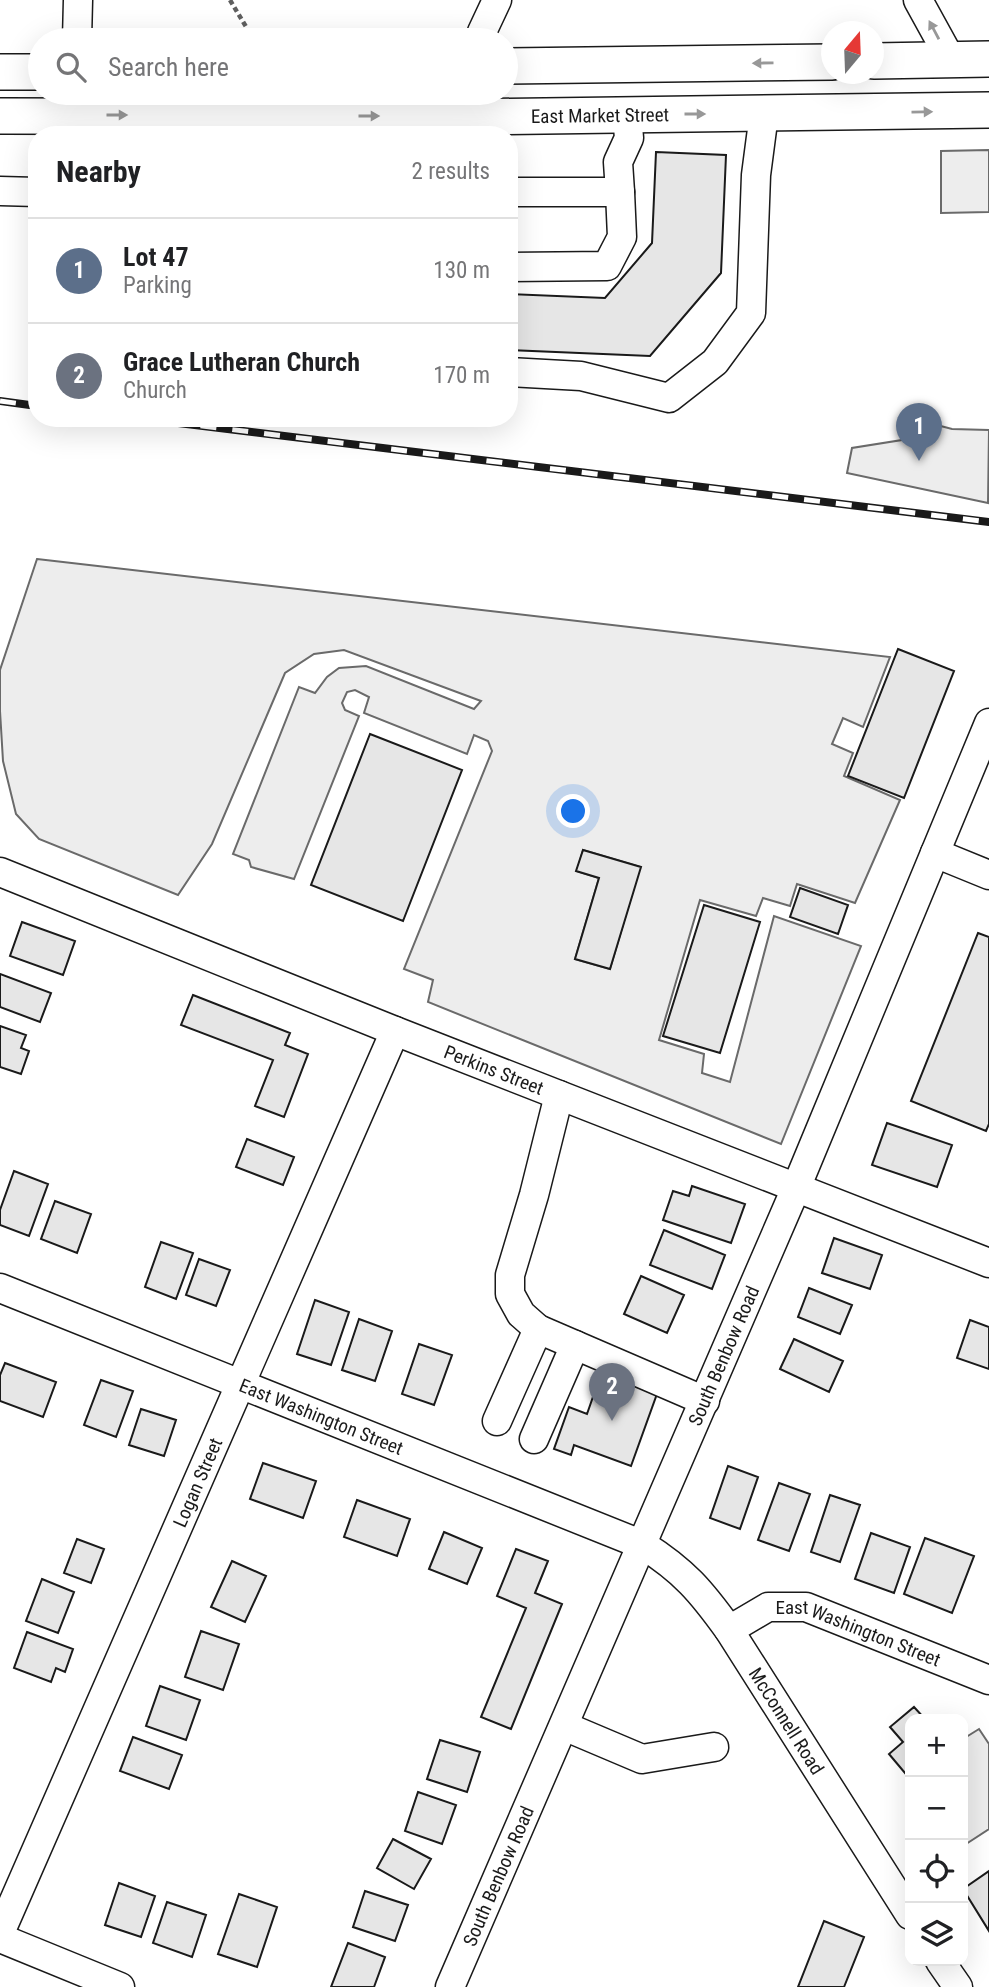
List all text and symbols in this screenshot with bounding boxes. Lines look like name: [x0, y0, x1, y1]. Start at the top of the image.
one-way arrow: [929, 20, 940, 40]
north arrow: [821, 21, 884, 84]
search box: [28, 28, 518, 105]
icon: search: [52, 48, 90, 86]
text: Search here: [108, 52, 229, 82]
one-way arrow: [752, 57, 774, 68]
street label: East Market Street: [531, 103, 669, 128]
one-way arrow: [911, 106, 933, 118]
one-way arrow: [684, 108, 706, 120]
one-way arrow: [106, 109, 128, 121]
one-way arrow: [358, 110, 380, 122]
text: Nearby: [56, 154, 141, 189]
text: 2 results: [412, 158, 490, 185]
text: Lot 47: [123, 242, 189, 272]
text: 1: [73, 257, 85, 284]
text: 130 m: [433, 257, 490, 284]
text: Parking: [123, 272, 192, 299]
text: Grace Lutheran Church: [123, 347, 360, 377]
text: 2: [73, 362, 85, 389]
text: 170 m: [433, 362, 490, 389]
text: Church: [123, 377, 187, 404]
pin: 1: [896, 403, 942, 461]
your location: [556, 794, 590, 828]
street label: Perkins Street: [441, 1040, 547, 1100]
street label: South Benbow Road: [683, 1282, 764, 1429]
pin: 2: [589, 1363, 635, 1421]
street label: East Washington Street: [236, 1374, 406, 1460]
street label: Logan Street: [168, 1434, 227, 1531]
street label: East Washington Street: [776, 1596, 944, 1671]
street label: McConnell Road: [744, 1663, 829, 1779]
map controls: [905, 1714, 968, 1966]
button: +: [905, 1714, 968, 1777]
button: −: [905, 1777, 968, 1840]
street label: South Benbow Road: [458, 1803, 539, 1950]
button: locate: [905, 1840, 968, 1903]
button: layers: [905, 1903, 968, 1966]

